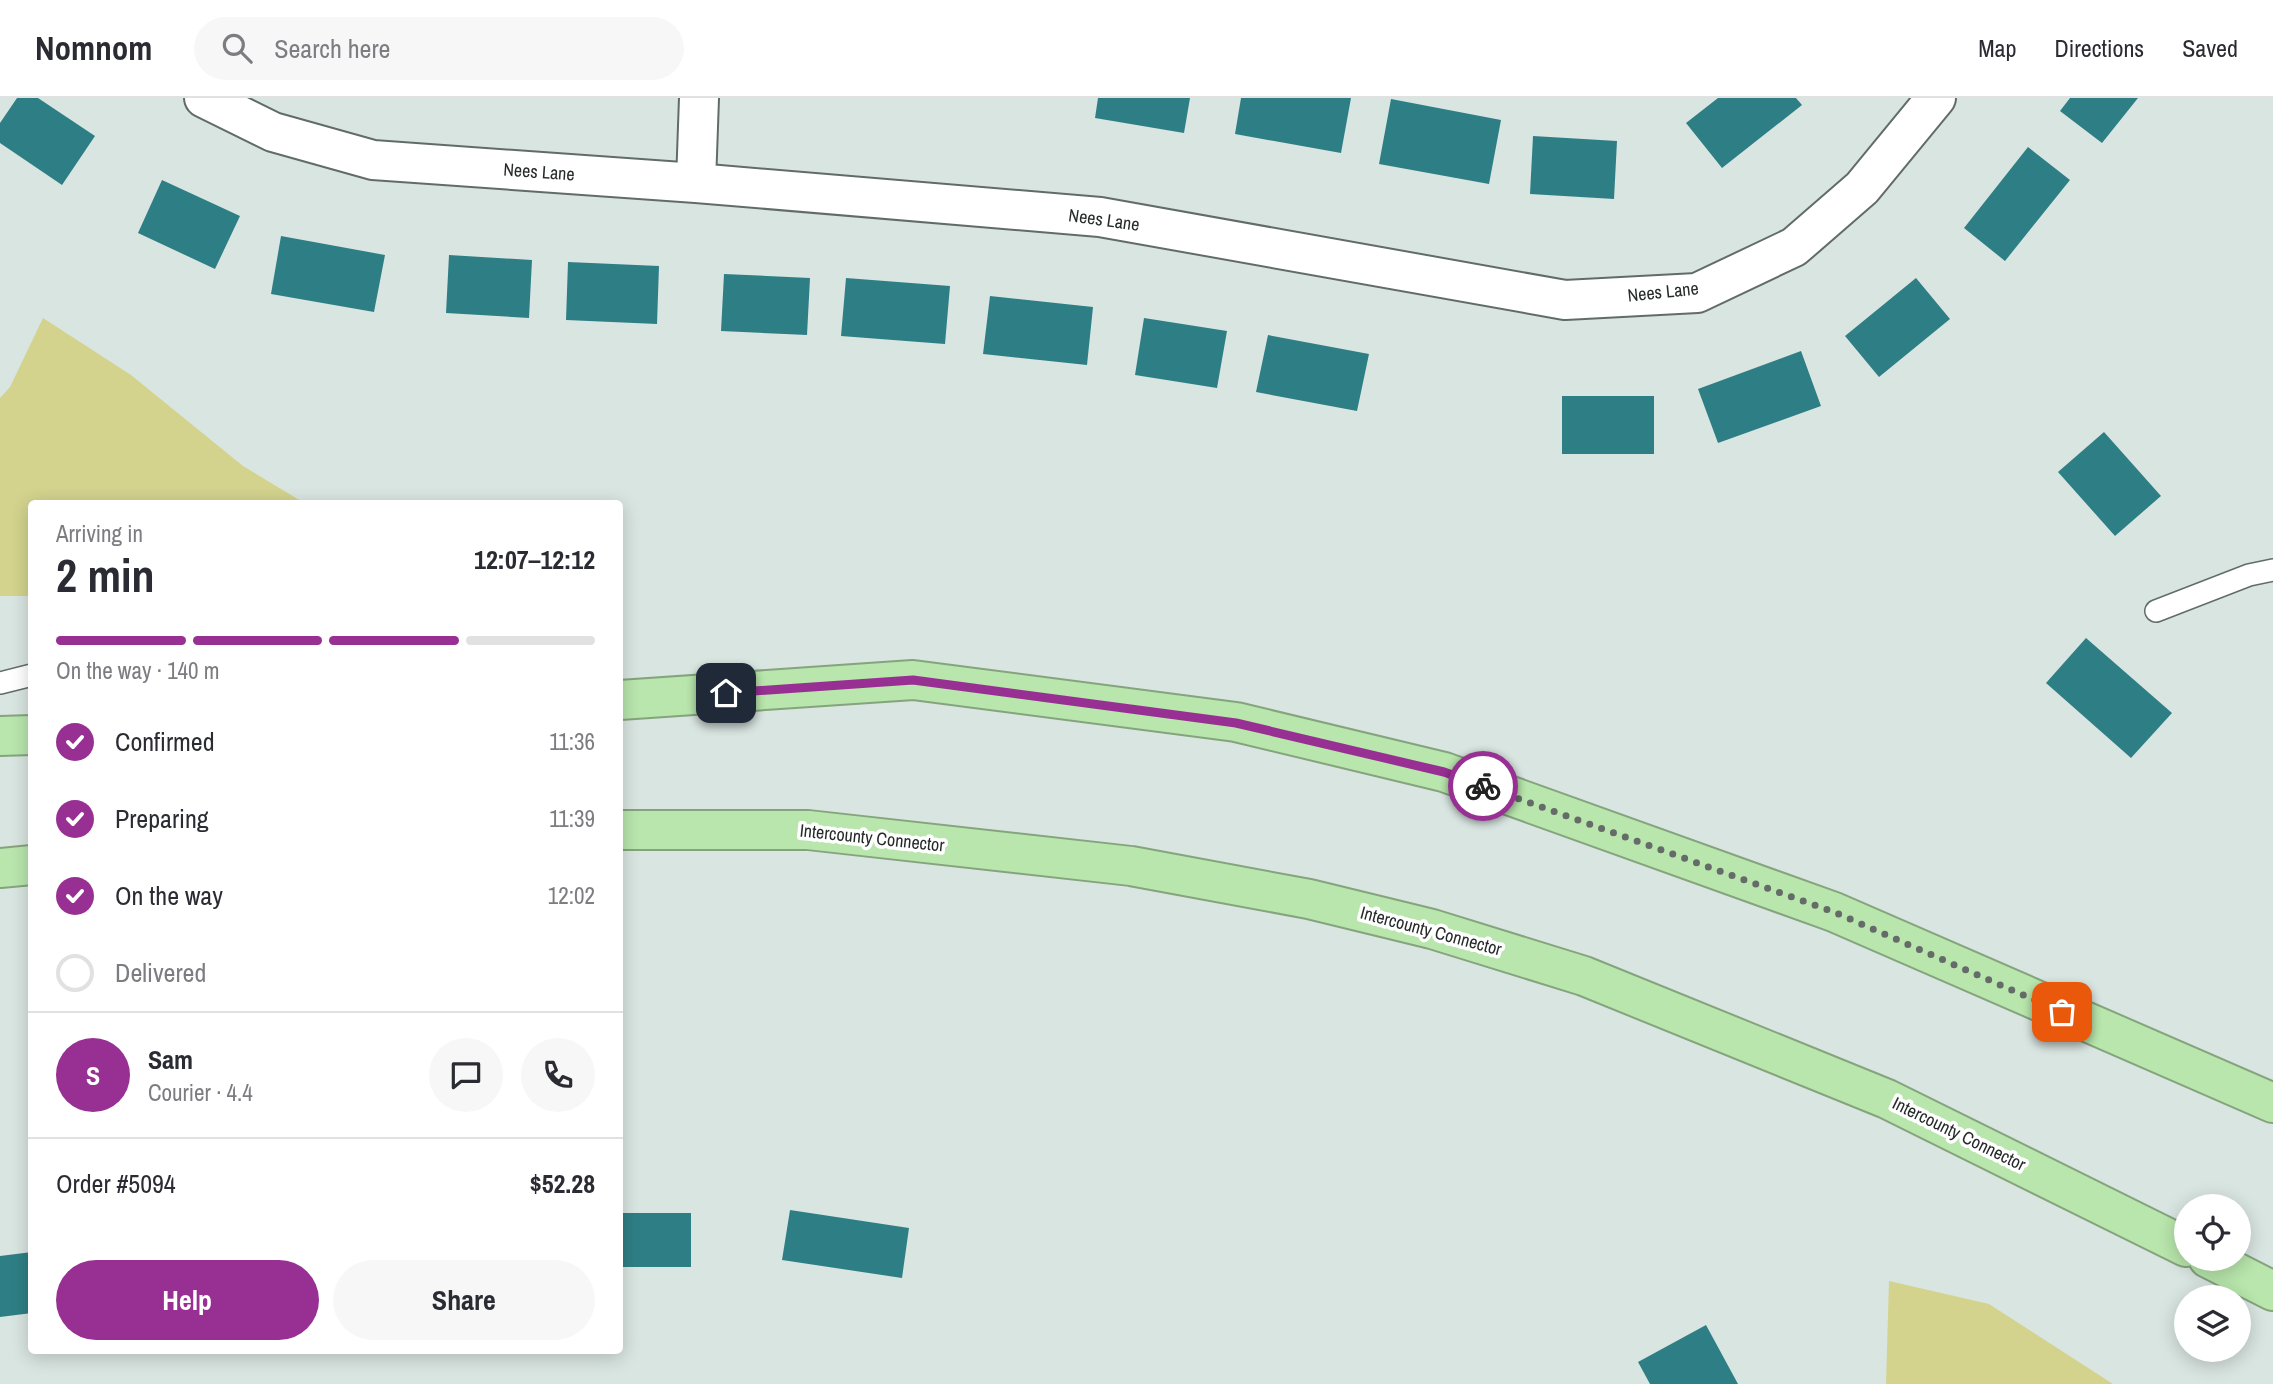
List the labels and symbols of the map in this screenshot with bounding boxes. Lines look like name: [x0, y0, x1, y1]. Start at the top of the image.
street label: Nees Lane: [503, 157, 576, 186]
street label: Nees Lane: [1067, 202, 1141, 237]
street label: Nees Lane: [1626, 275, 1700, 308]
pin: [696, 663, 756, 723]
courier: [1448, 751, 1518, 821]
street label: Intercounty Connector: [799, 817, 946, 858]
street label: Intercounty Connector: [1358, 900, 1505, 961]
pin: [2032, 982, 2092, 1042]
street label: Intercounty Connector: [1888, 1090, 2030, 1177]

